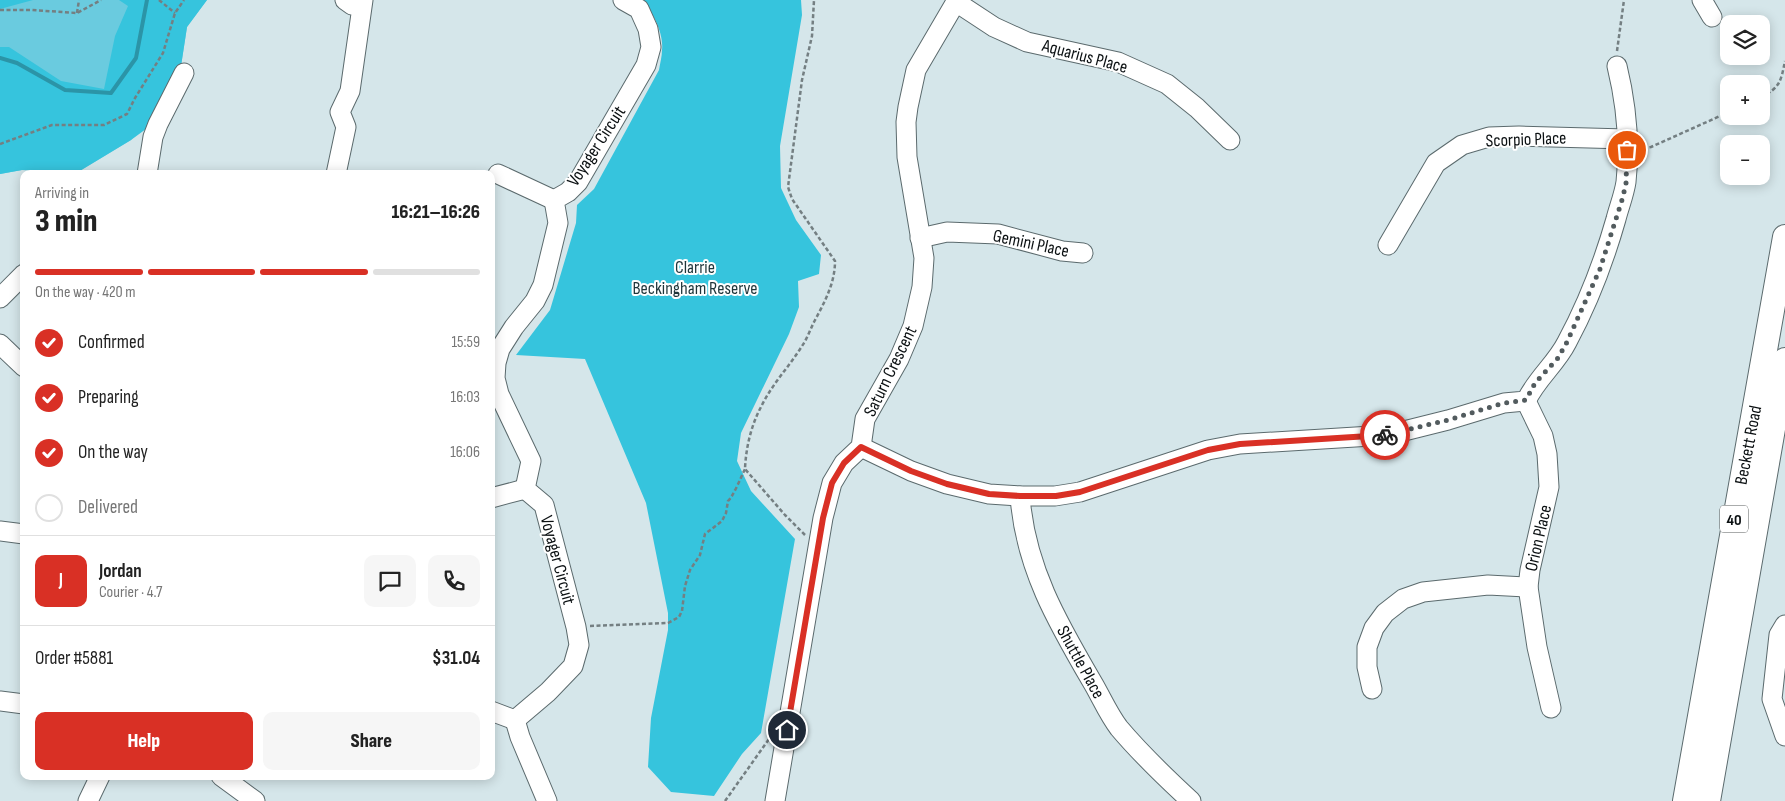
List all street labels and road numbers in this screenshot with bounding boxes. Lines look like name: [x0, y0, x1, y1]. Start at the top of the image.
street label: Aquarius Place: [1039, 35, 1130, 78]
street label: Voyager Circuit: [563, 102, 630, 190]
street label: Scorpio Place: [1485, 128, 1567, 151]
street label: Gemini Place: [991, 225, 1071, 262]
street label: Saturn Crescent: [859, 322, 922, 420]
street label: Beckett Road: [1731, 404, 1766, 486]
street label: Orion Place: [1521, 503, 1556, 573]
road number: 40: [1720, 506, 1748, 532]
street label: Voyager Circuit: [536, 513, 580, 607]
street label: Shuttle Place: [1052, 622, 1109, 702]

